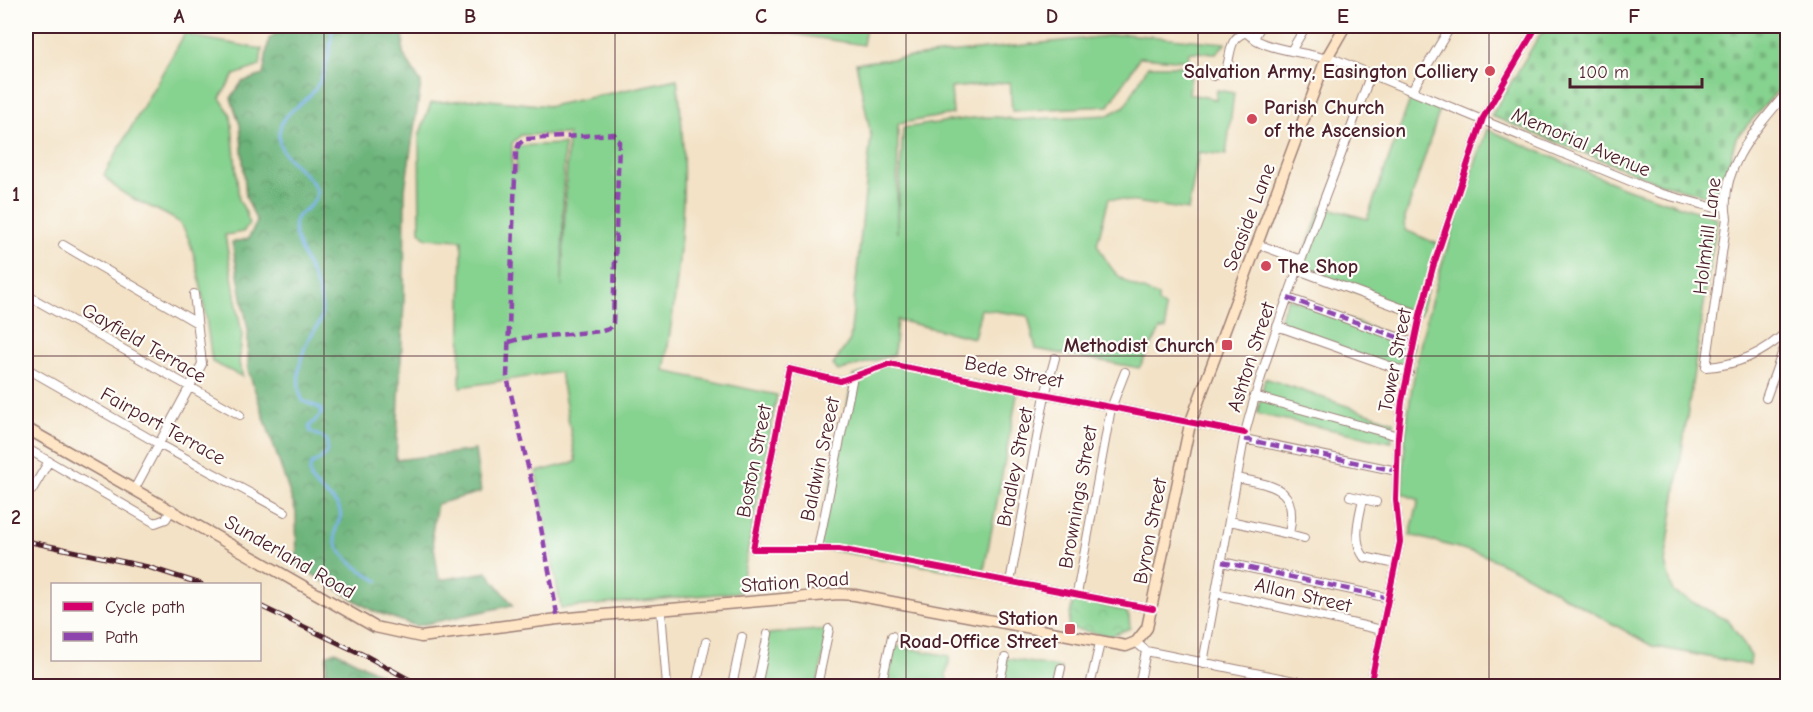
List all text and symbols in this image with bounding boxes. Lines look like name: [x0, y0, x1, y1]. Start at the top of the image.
text: A: [173, 5, 185, 28]
text: B: [464, 5, 476, 28]
text: C: [755, 5, 767, 28]
text: D: [1046, 5, 1058, 28]
text: E: [1337, 5, 1349, 28]
text: F: [1628, 5, 1640, 28]
scale bar: [1570, 51, 1702, 89]
place label: Salvation Army, Easington Colliery: [1184, 60, 1479, 83]
text: 100 m: [1579, 62, 1629, 83]
marker: Salvation Army, Easington Colliery: [1483, 64, 1497, 78]
place label: Parish Church of the Ascension: [1264, 96, 1406, 142]
street label: Memorial Avenue: [1508, 102, 1654, 182]
marker: Parish Church of the Ascension: [1245, 112, 1259, 126]
street label: Seaside Lane: [1218, 160, 1280, 274]
street label: Holmhill Lane: [1688, 176, 1726, 296]
text: 1: [12, 183, 20, 206]
place label: The Shop: [1278, 255, 1358, 278]
marker: The Shop: [1259, 259, 1273, 273]
street label: Gayfield Terrace: [78, 298, 210, 388]
street label: Ashton Street: [1222, 298, 1280, 415]
street label: Tower Street: [1374, 305, 1417, 414]
place label: Methodist Church: [1064, 334, 1215, 357]
marker: Methodist Church: [1220, 338, 1234, 352]
street label: Bede Street: [963, 351, 1066, 393]
street label: Fairport Terrace: [97, 382, 229, 470]
street label: Baldwin Sreeet: [796, 394, 845, 523]
street label: Boston Street: [732, 401, 776, 519]
street label: Bradley Street: [992, 404, 1038, 529]
street label: Brownings Street: [1054, 422, 1102, 570]
street label: Byron Street: [1128, 475, 1172, 586]
text: 2: [11, 506, 21, 529]
street label: Sunderland Road: [221, 510, 359, 604]
street label: Station Road: [740, 567, 850, 597]
street label: Allan Street: [1252, 573, 1355, 618]
legend: [51, 583, 261, 661]
text: Cycle path: [105, 597, 185, 618]
place label: Station Road-Office Street: [899, 607, 1058, 653]
marker: Station Road-Office Street: [1063, 622, 1077, 636]
text: Path: [105, 627, 138, 648]

